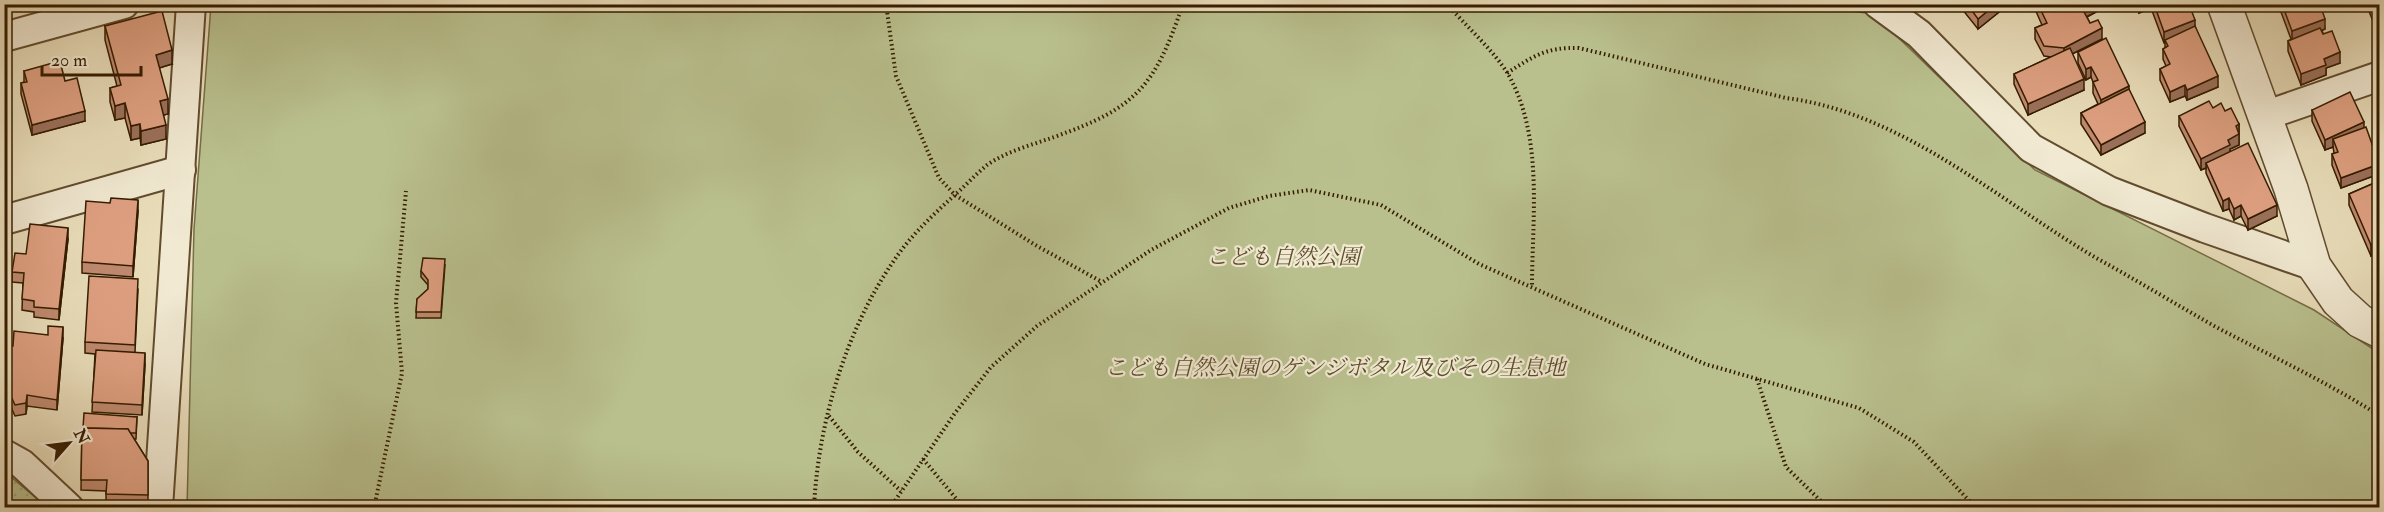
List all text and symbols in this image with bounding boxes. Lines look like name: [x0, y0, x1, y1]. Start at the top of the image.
scale bar: [42, 39, 141, 77]
text: 20 m: [51, 49, 87, 72]
park label: こども自然公園: [1206, 243, 1363, 271]
park label: こども自然公園のゲンジボタル及びその生息地: [1104, 354, 1568, 382]
north arrow: [39, 413, 99, 473]
text: N: [69, 425, 94, 448]

